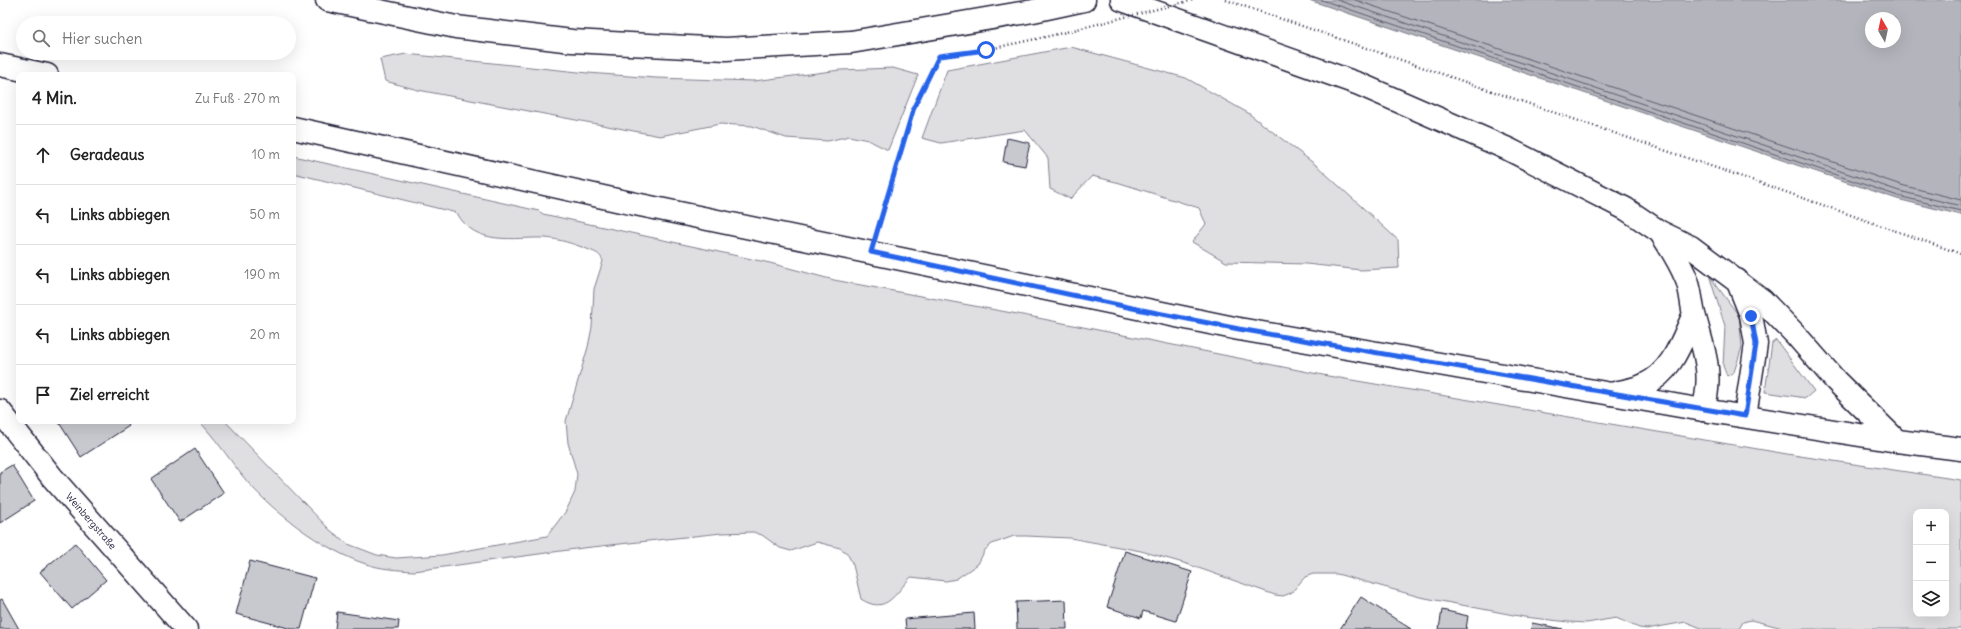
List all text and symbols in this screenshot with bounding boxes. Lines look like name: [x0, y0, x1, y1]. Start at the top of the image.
north arrow: [1865, 12, 1901, 48]
search box: [16, 16, 296, 60]
icon: search: [30, 27, 52, 49]
text: Hier suchen: [62, 29, 142, 48]
route start: [977, 41, 995, 59]
text: 4 Min.: [32, 87, 77, 109]
text: Zu Fuß · 270 m: [195, 90, 280, 107]
icon: ahead: [32, 144, 54, 166]
text: Geradeaus: [70, 145, 144, 164]
text: 10 m: [252, 146, 280, 163]
icon: left: [32, 204, 54, 226]
text: Links abbiegen: [70, 205, 170, 224]
text: 50 m: [249, 206, 280, 223]
icon: left: [32, 264, 54, 286]
text: Links abbiegen: [70, 265, 170, 284]
text: 190 m: [244, 266, 280, 283]
route end: [1742, 307, 1760, 325]
icon: left: [32, 324, 54, 346]
text: Links abbiegen: [70, 325, 170, 344]
text: 20 m: [250, 326, 280, 343]
icon: arrive: [32, 384, 54, 406]
text: Ziel erreicht: [70, 385, 149, 404]
street label: Weinbergstraße: [63, 490, 119, 552]
map controls: [1913, 509, 1949, 617]
button: +: [1913, 509, 1949, 545]
button: −: [1913, 545, 1949, 581]
button: layers: [1913, 581, 1949, 617]

